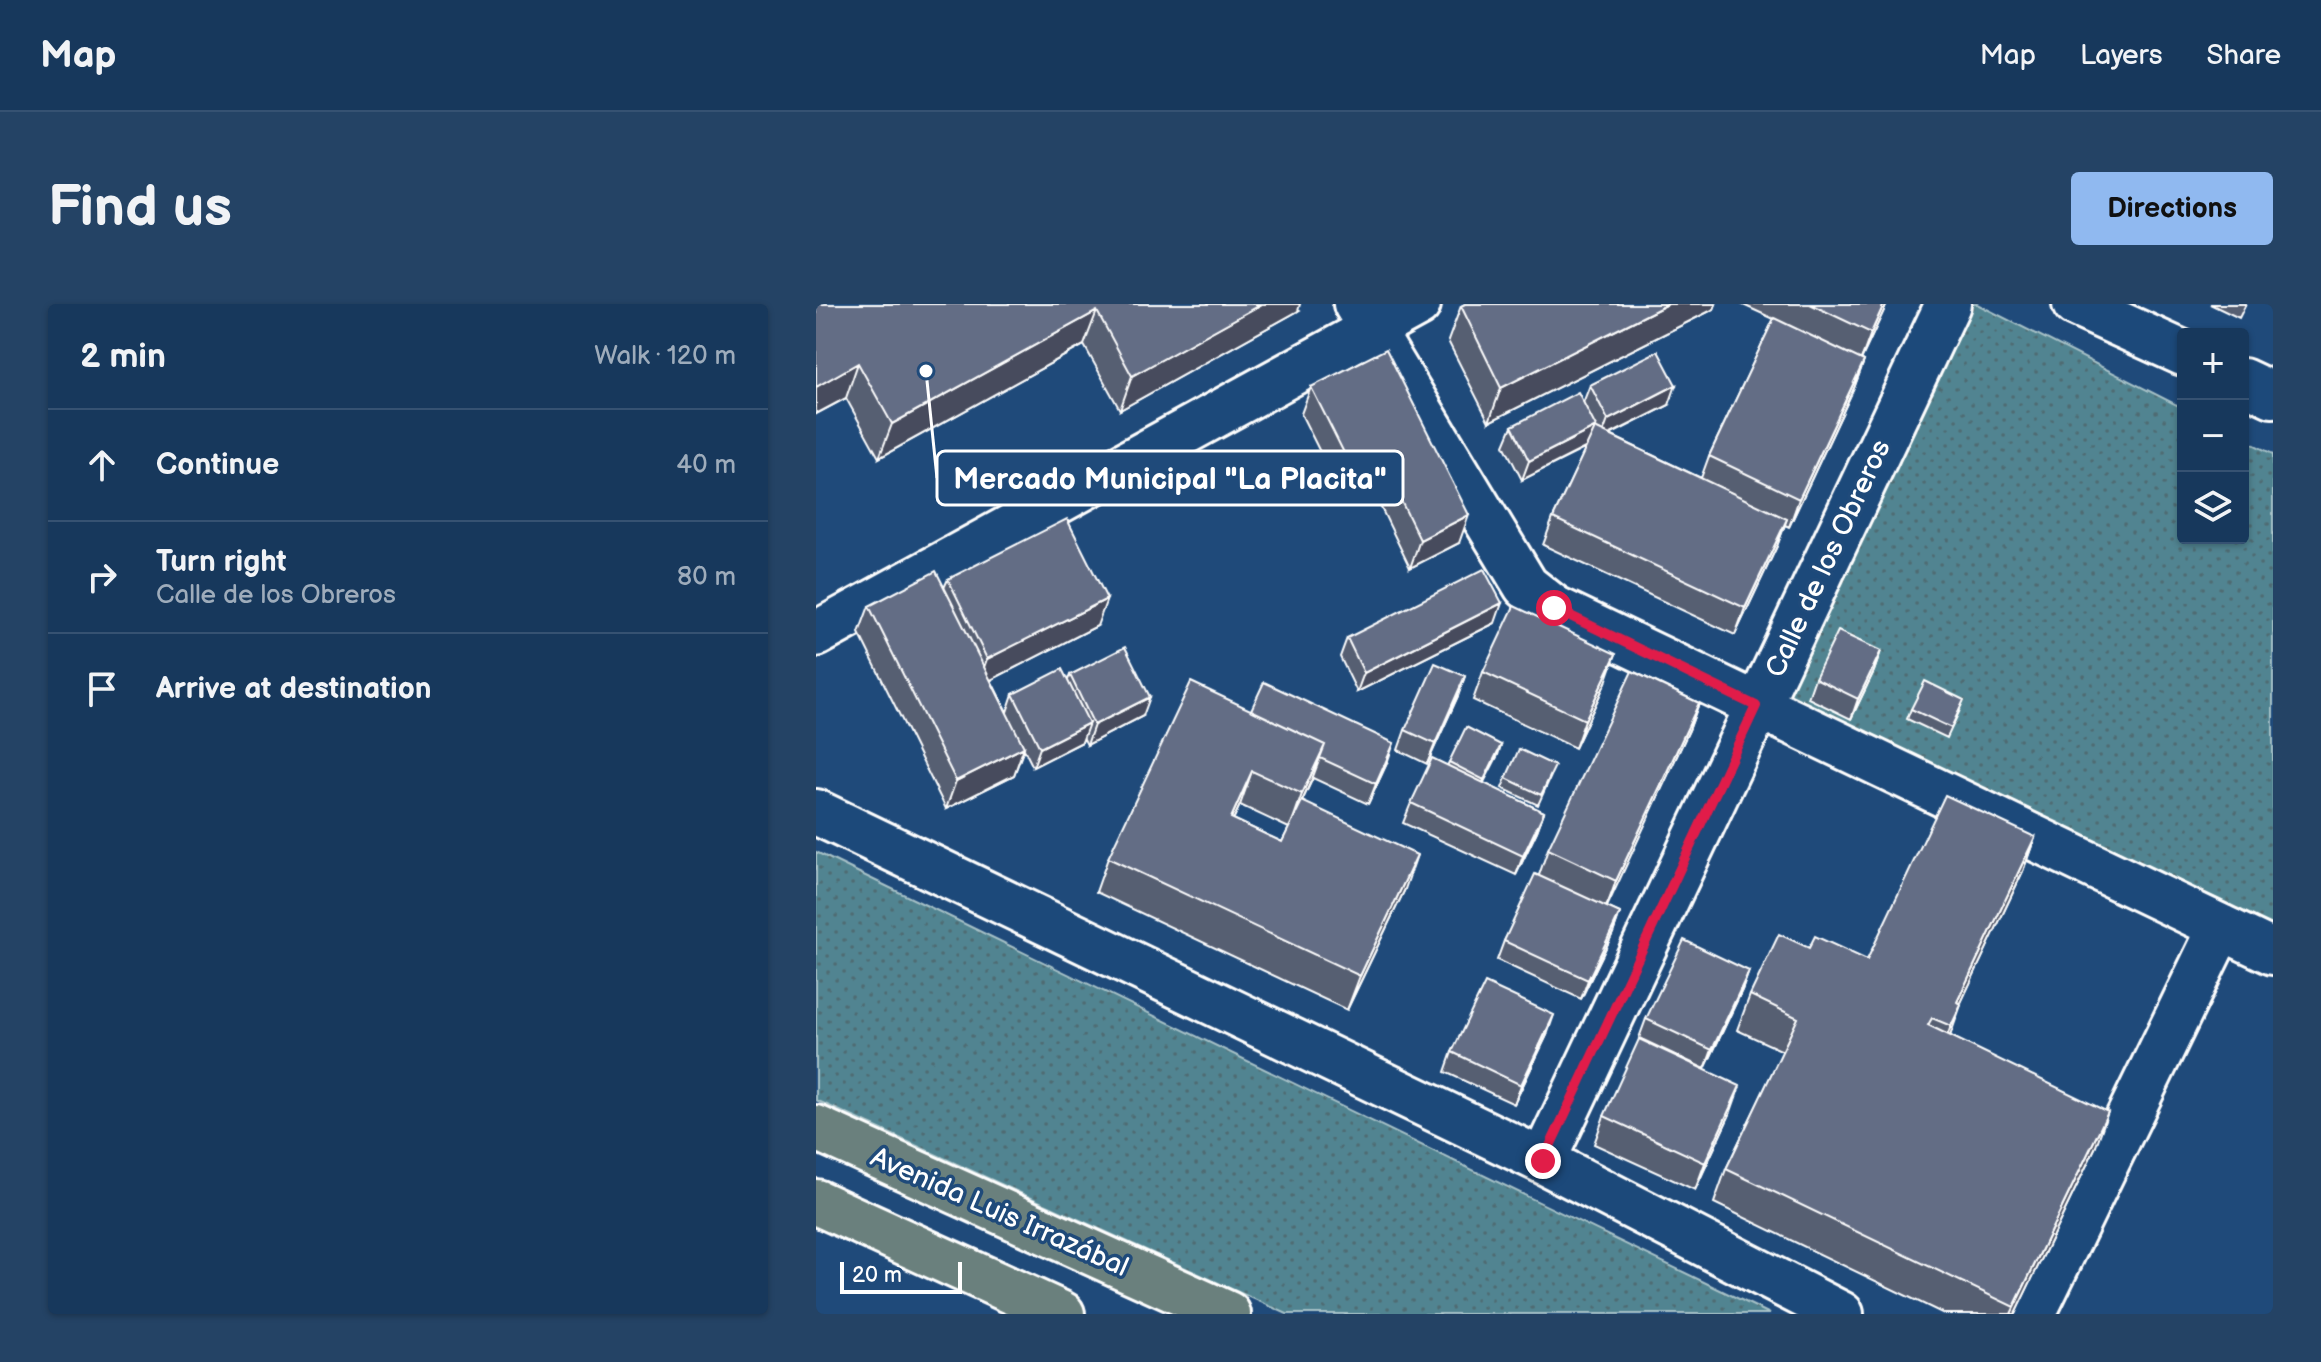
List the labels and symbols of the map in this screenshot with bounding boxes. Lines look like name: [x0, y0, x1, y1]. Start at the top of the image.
street label: Calle de los Obreros: [1759, 434, 1898, 683]
callout: Mercado Municipal "La Placita": [937, 451, 1403, 505]
text: Mercado Municipal "La Placita": [953, 462, 1387, 498]
route start: [1536, 590, 1572, 626]
street label: Avenida Luis Irrazábal: [865, 1141, 1133, 1284]
route end: [1525, 1143, 1561, 1179]
scale bar: [840, 1258, 962, 1294]

